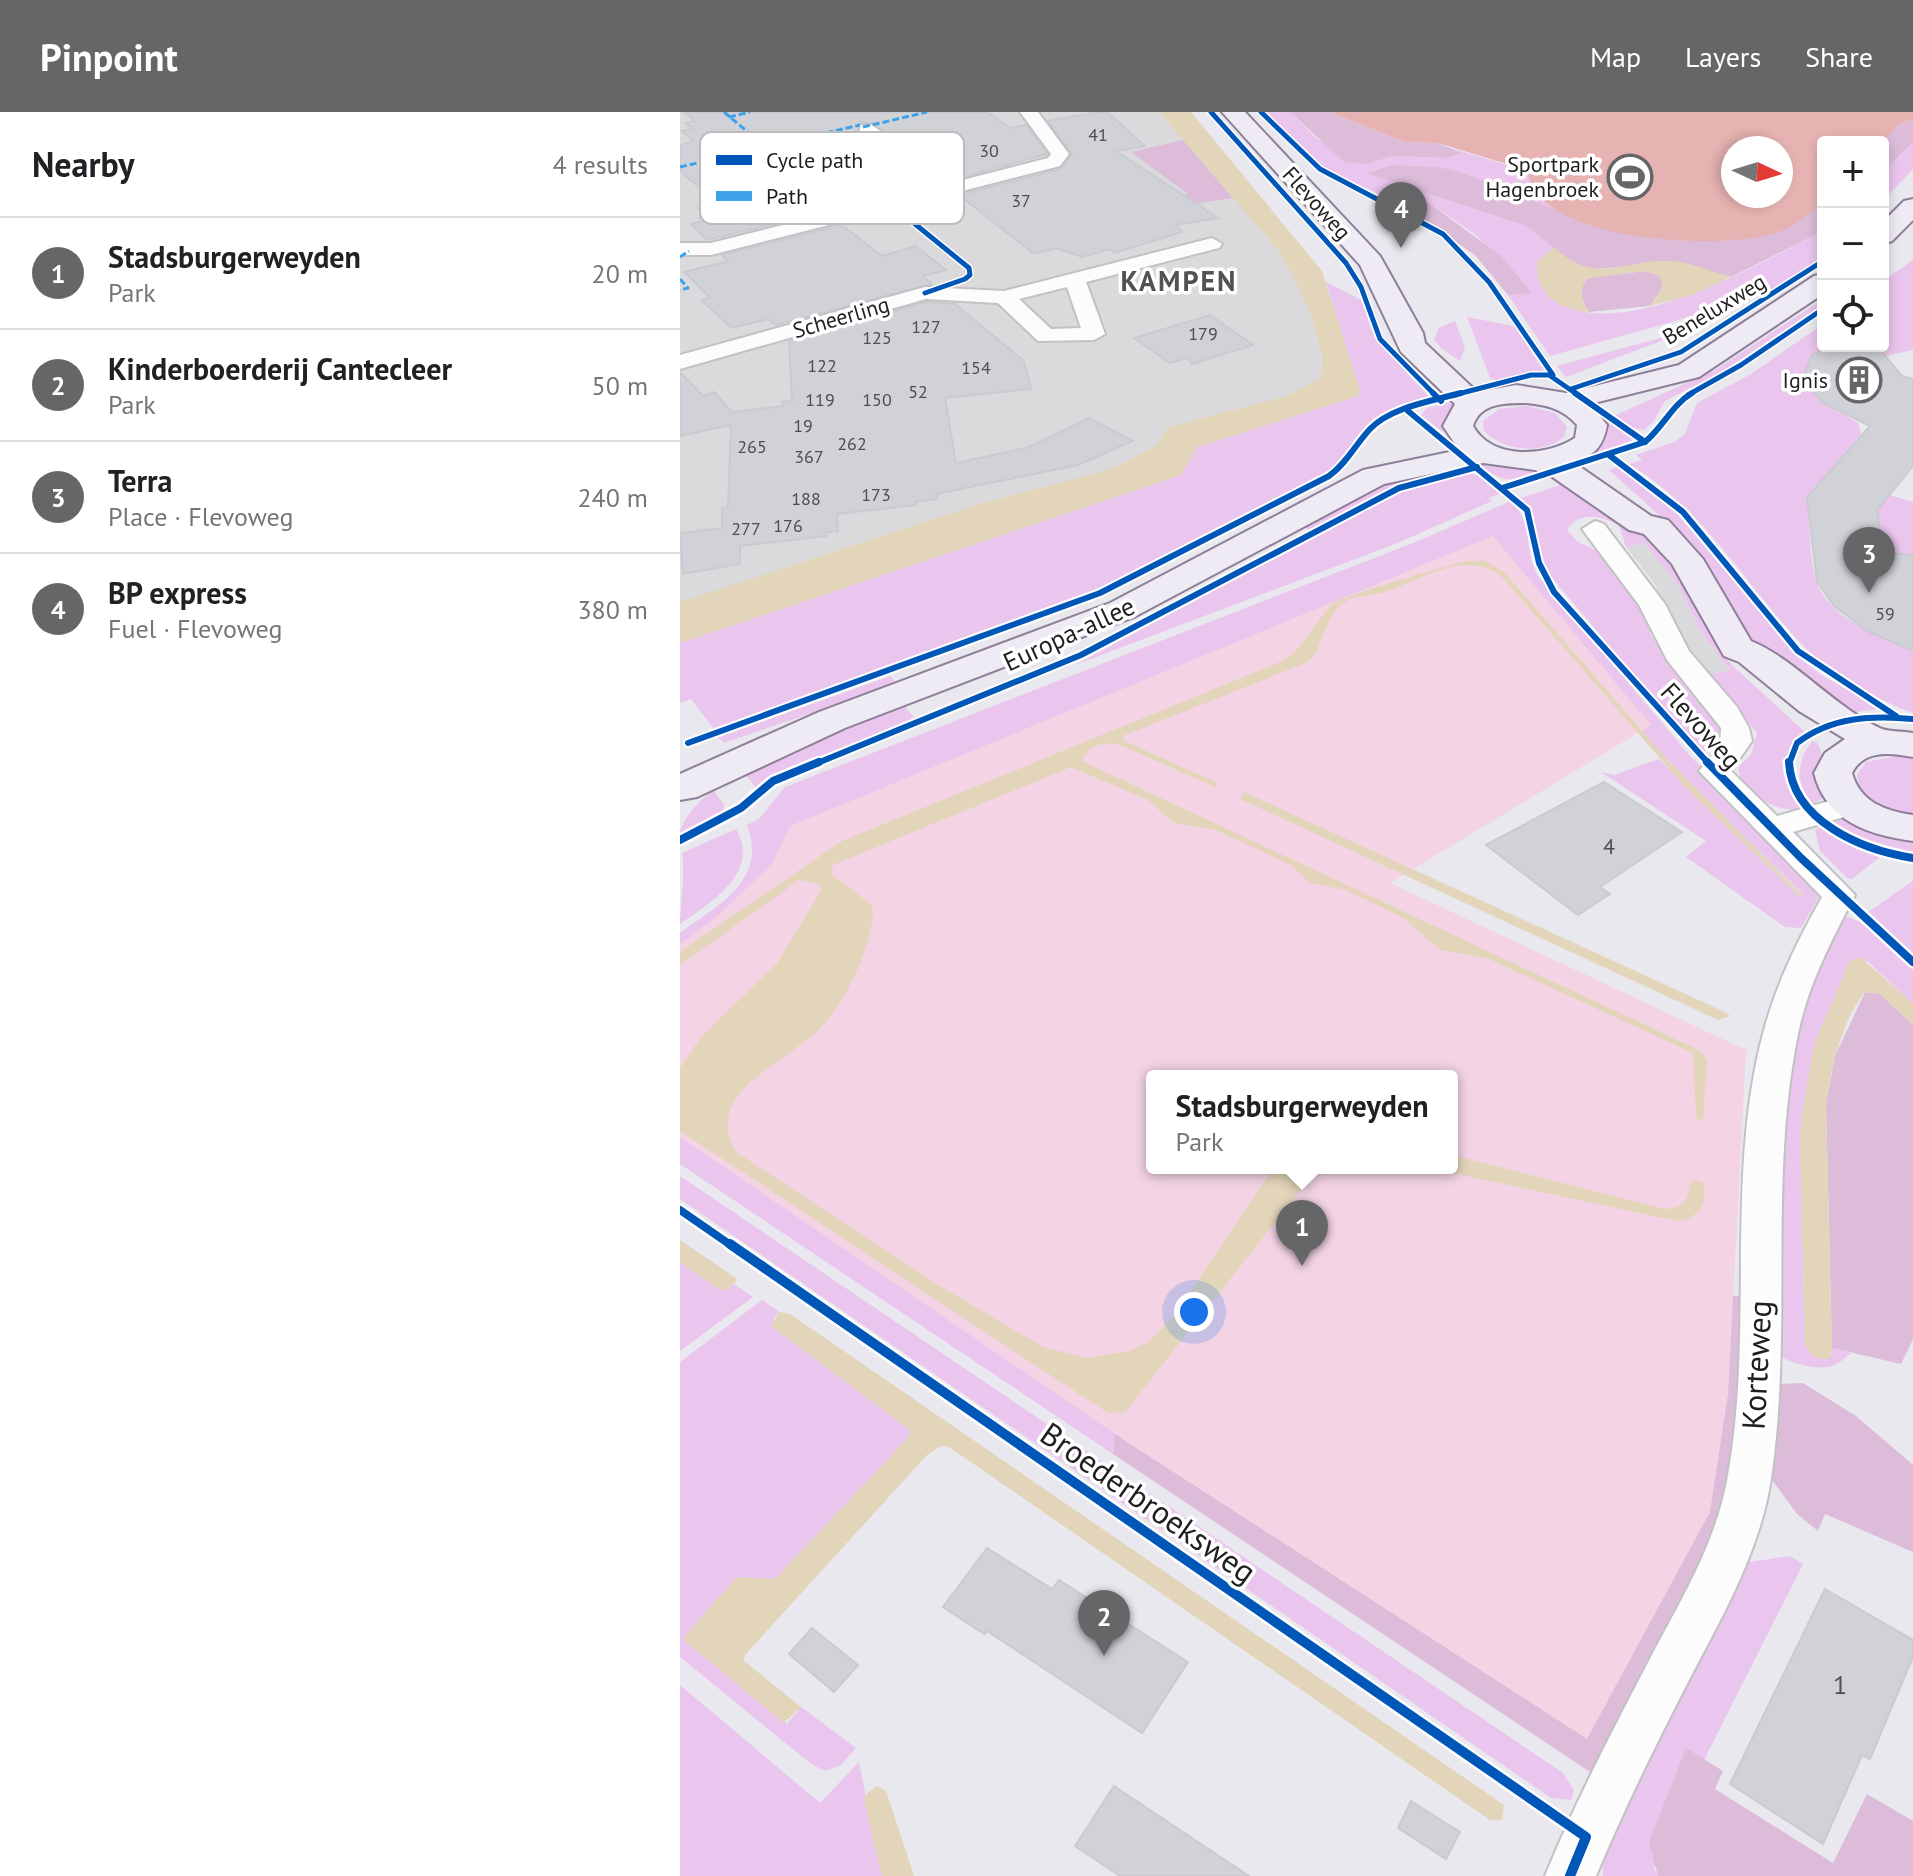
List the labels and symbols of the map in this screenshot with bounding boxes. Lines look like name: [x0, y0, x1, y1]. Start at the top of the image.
house number: 41: [1088, 123, 1108, 146]
legend: [700, 132, 964, 224]
north arrow: [1721, 136, 1793, 208]
house number: 30: [979, 139, 999, 162]
text: Cycle path: [766, 146, 863, 174]
place label: Sportpark Hagenbroek: [1485, 150, 1599, 203]
sports icon: Sportpark Hagenbroek: [1606, 153, 1654, 201]
street label: Flevoweg: [1277, 161, 1357, 245]
text: Path: [766, 182, 808, 210]
pin: 4: [1375, 182, 1427, 248]
house number: 37: [1011, 189, 1031, 212]
district label: KAMPEN: [1121, 262, 1237, 299]
street label: Beneluxweg: [1657, 267, 1771, 351]
street label: Scheerling: [789, 290, 893, 344]
house number: 127: [911, 315, 941, 338]
house number: 179: [1188, 322, 1218, 345]
house number: 125: [862, 326, 892, 349]
house number: 122: [807, 354, 837, 377]
house number: 154: [961, 356, 991, 379]
building icon: Ignis: [1835, 356, 1883, 404]
place label: Ignis: [1783, 366, 1828, 394]
house number: 52: [908, 380, 928, 403]
house number: 119: [805, 388, 835, 411]
house number: 150: [862, 388, 892, 411]
house number: 19: [793, 414, 813, 437]
house number: 262: [837, 432, 867, 455]
house number: 265: [737, 435, 767, 458]
house number: 367: [794, 445, 824, 468]
house number: 173: [861, 483, 891, 506]
house number: 188: [791, 487, 821, 510]
house number: 176: [773, 514, 803, 537]
house number: 277: [731, 517, 761, 540]
pin: 3: [1843, 527, 1895, 593]
street label: Europa-allee: [998, 589, 1140, 678]
house number: 59: [1875, 602, 1895, 625]
street label: Flevoweg: [1654, 676, 1749, 776]
house number: 4: [1603, 832, 1615, 860]
pin: 1: [1276, 1200, 1328, 1266]
your location: [1174, 1292, 1214, 1332]
street label: Korteweg: [1732, 1299, 1780, 1431]
street label: Broederbroeksweg: [1033, 1412, 1265, 1592]
pin: 2: [1078, 1590, 1130, 1656]
house number: 1: [1833, 1668, 1847, 1701]

